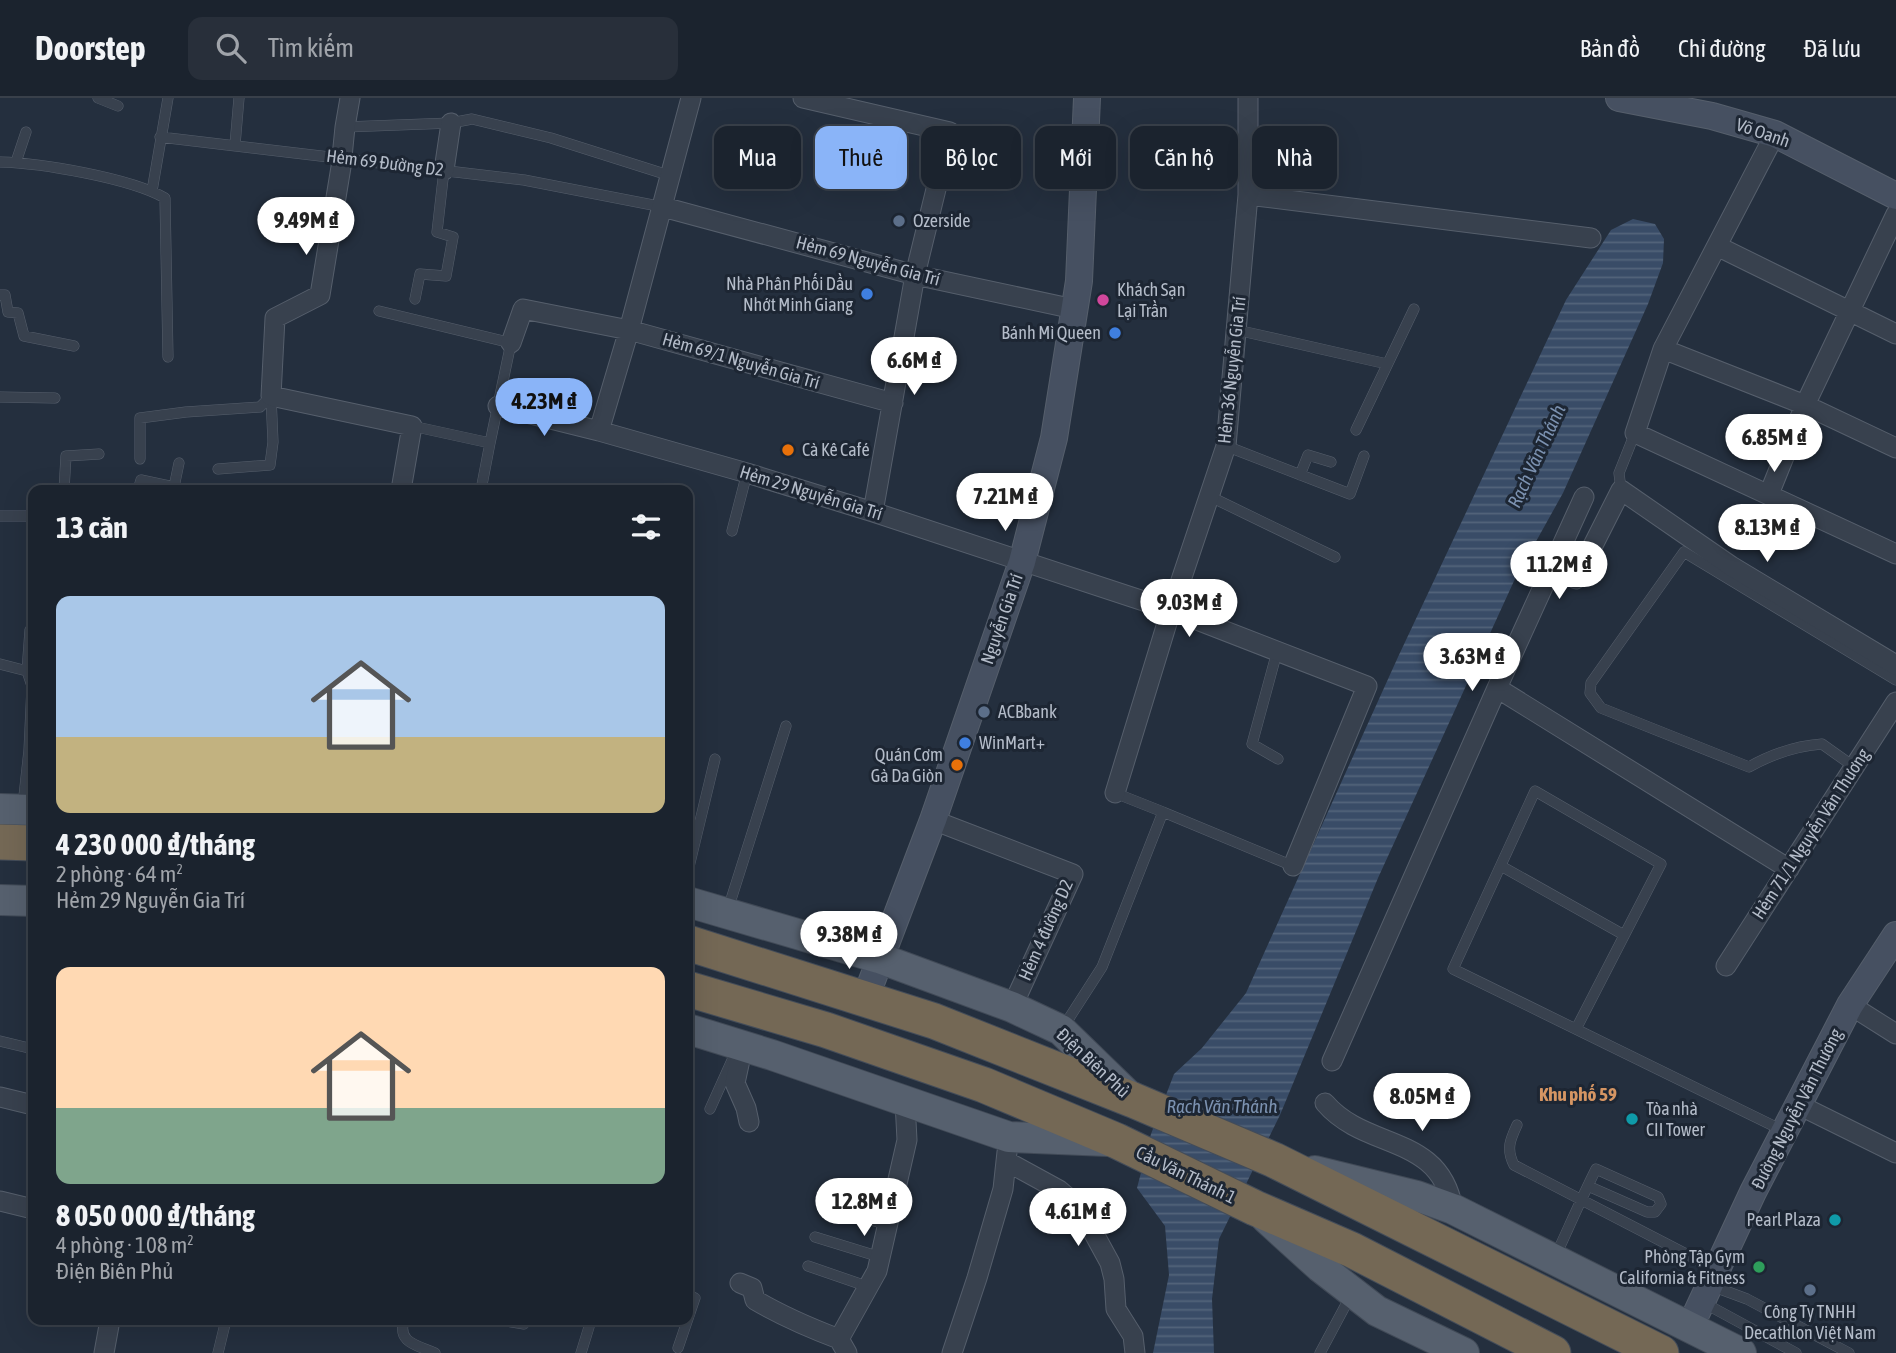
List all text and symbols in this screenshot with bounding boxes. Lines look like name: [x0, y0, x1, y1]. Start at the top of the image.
search box: [188, 17, 678, 80]
text: Doorstep: [35, 29, 146, 67]
icon: search: [212, 29, 250, 67]
text: Tìm kiếm: [268, 33, 354, 63]
text: Bản đồ: [1580, 35, 1640, 62]
text: Chỉ đường: [1678, 35, 1766, 62]
text: Đã lưu: [1804, 35, 1861, 62]
street label: Võ Oanh: [1733, 114, 1793, 151]
chip: Mua: [714, 126, 801, 189]
chip: Thuê: [815, 126, 907, 189]
chip: Bộ lọc: [921, 126, 1021, 189]
chip: Mới: [1035, 126, 1116, 189]
chip: Căn hộ: [1130, 126, 1238, 189]
chip: Nhà: [1252, 126, 1337, 189]
street label: Hẻm 69 Đường D2: [325, 145, 445, 180]
pin: 9.49M ₫: [241, 198, 371, 257]
text: 9.49M ₫: [273, 207, 339, 233]
place label: Ozerside: [913, 210, 971, 231]
marker: Ozerside: [891, 213, 907, 229]
street label: Hẻm 69 Nguyễn Gia Trí: [794, 231, 942, 290]
place label: Nhà Phân Phối Dầu Nhớt Minh Giang: [726, 272, 853, 315]
place label: Khách Sạn Lại Trần: [1117, 279, 1185, 321]
marker: Nhà Phân Phối Dầu Nhớt Minh Giang: [859, 286, 875, 302]
marker: Khách Sạn Lại Trần: [1095, 292, 1111, 308]
street label: Hẻm 36 Nguyễn Gia Trí: [1213, 295, 1250, 445]
place label: Bánh Mì Queen: [1001, 322, 1101, 343]
marker: Bánh Mì Queen: [1107, 325, 1123, 341]
street label: Hẻm 69/1 Nguyễn Gia Trí: [660, 328, 822, 393]
pin: 6.6M ₫: [857, 338, 971, 397]
text: 6.6M ₫: [887, 347, 941, 373]
pin: 4.23M ₫: [479, 378, 609, 438]
text: 4.23M ₫: [511, 388, 577, 414]
water label: Rạch Văn Thánh: [1503, 401, 1569, 511]
pin: 6.85M ₫: [1709, 414, 1839, 474]
text: 6.85M ₫: [1741, 424, 1807, 450]
place label: Cà Kê Café: [802, 439, 870, 460]
marker: Cà Kê Café: [780, 442, 796, 458]
street label: Hẻm 29 Nguyễn Gia Trí: [737, 461, 885, 524]
pin: 7.21M ₫: [940, 474, 1070, 533]
text: 7.21M ₫: [972, 483, 1038, 509]
pin: 8.13M ₫: [1702, 504, 1832, 564]
icon: filters: [627, 508, 665, 546]
text: 13 căn: [56, 510, 128, 544]
text: 8.13M ₫: [1734, 514, 1800, 540]
pin: 11.2M ₫: [1494, 542, 1624, 601]
text: 11.2M ₫: [1526, 551, 1592, 577]
street label: Nguyễn Gia Trí: [976, 571, 1027, 667]
pin: 9.03M ₫: [1124, 580, 1254, 639]
text: 9.03M ₫: [1156, 589, 1222, 615]
pin: 3.63M ₫: [1407, 634, 1537, 693]
icon: home: [298, 642, 424, 768]
text: 3.63M ₫: [1439, 643, 1505, 669]
place label: ACBbank: [998, 701, 1057, 722]
marker: ACBbank: [976, 704, 992, 720]
place label: WinMart+: [979, 732, 1045, 753]
marker: WinMart+: [957, 735, 973, 751]
place label: Quán Cơm Gà Da Giòn: [871, 744, 943, 786]
street label: Hẻm 71/1 Nguyễn Văn Thương: [1747, 744, 1874, 923]
marker: Quán Cơm Gà Da Giòn: [949, 757, 965, 773]
text: 4 230 000 ₫/tháng: [56, 827, 255, 861]
text: 2 phòng · 64 m²: [56, 861, 183, 887]
street label: Hẻm 4 đường D2: [1014, 876, 1077, 984]
text: Hẻm 29 Nguyễn Gia Trí: [56, 887, 245, 913]
pin: 9.38M ₫: [784, 912, 914, 971]
text: 9.38M ₫: [816, 921, 882, 947]
icon: home: [298, 1013, 424, 1139]
street label: Điện Biên Phủ: [1053, 1024, 1134, 1102]
street label: Đường Nguyễn Văn Thương: [1747, 1025, 1846, 1193]
pin: 8.05M ₫: [1357, 1074, 1487, 1133]
text: 8.05M ₫: [1389, 1083, 1455, 1109]
district label: Khu phố 59: [1539, 1083, 1617, 1105]
water label: Rạch Văn Thánh: [1166, 1095, 1278, 1117]
place label: Tòa nhà CII Tower: [1646, 1098, 1706, 1140]
marker: Tòa nhà CII Tower: [1624, 1111, 1640, 1127]
street label: Cầu Văn Thánh 1: [1133, 1140, 1240, 1208]
pin: 12.8M ₫: [799, 1178, 929, 1238]
text: 12.8M ₫: [831, 1188, 897, 1214]
pin: 4.61M ₫: [1013, 1188, 1143, 1248]
text: 8 050 000 ₫/tháng: [56, 1198, 255, 1232]
text: 4.61M ₫: [1045, 1198, 1111, 1224]
place label: Pearl Plaza: [1746, 1209, 1821, 1230]
marker: Pearl Plaza: [1827, 1212, 1843, 1228]
text: 4 phòng · 108 m²: [56, 1232, 194, 1258]
place label: Phòng Tập Gym California & Fitness: [1619, 1246, 1745, 1288]
text: Điện Biên Phủ: [56, 1258, 173, 1284]
marker: Phòng Tập Gym California & Fitness: [1751, 1259, 1767, 1275]
marker: Công Ty TNHH Decathlon Việt Nam: [1802, 1282, 1818, 1298]
place label: Công Ty TNHH Decathlon Việt Nam: [1744, 1301, 1876, 1343]

